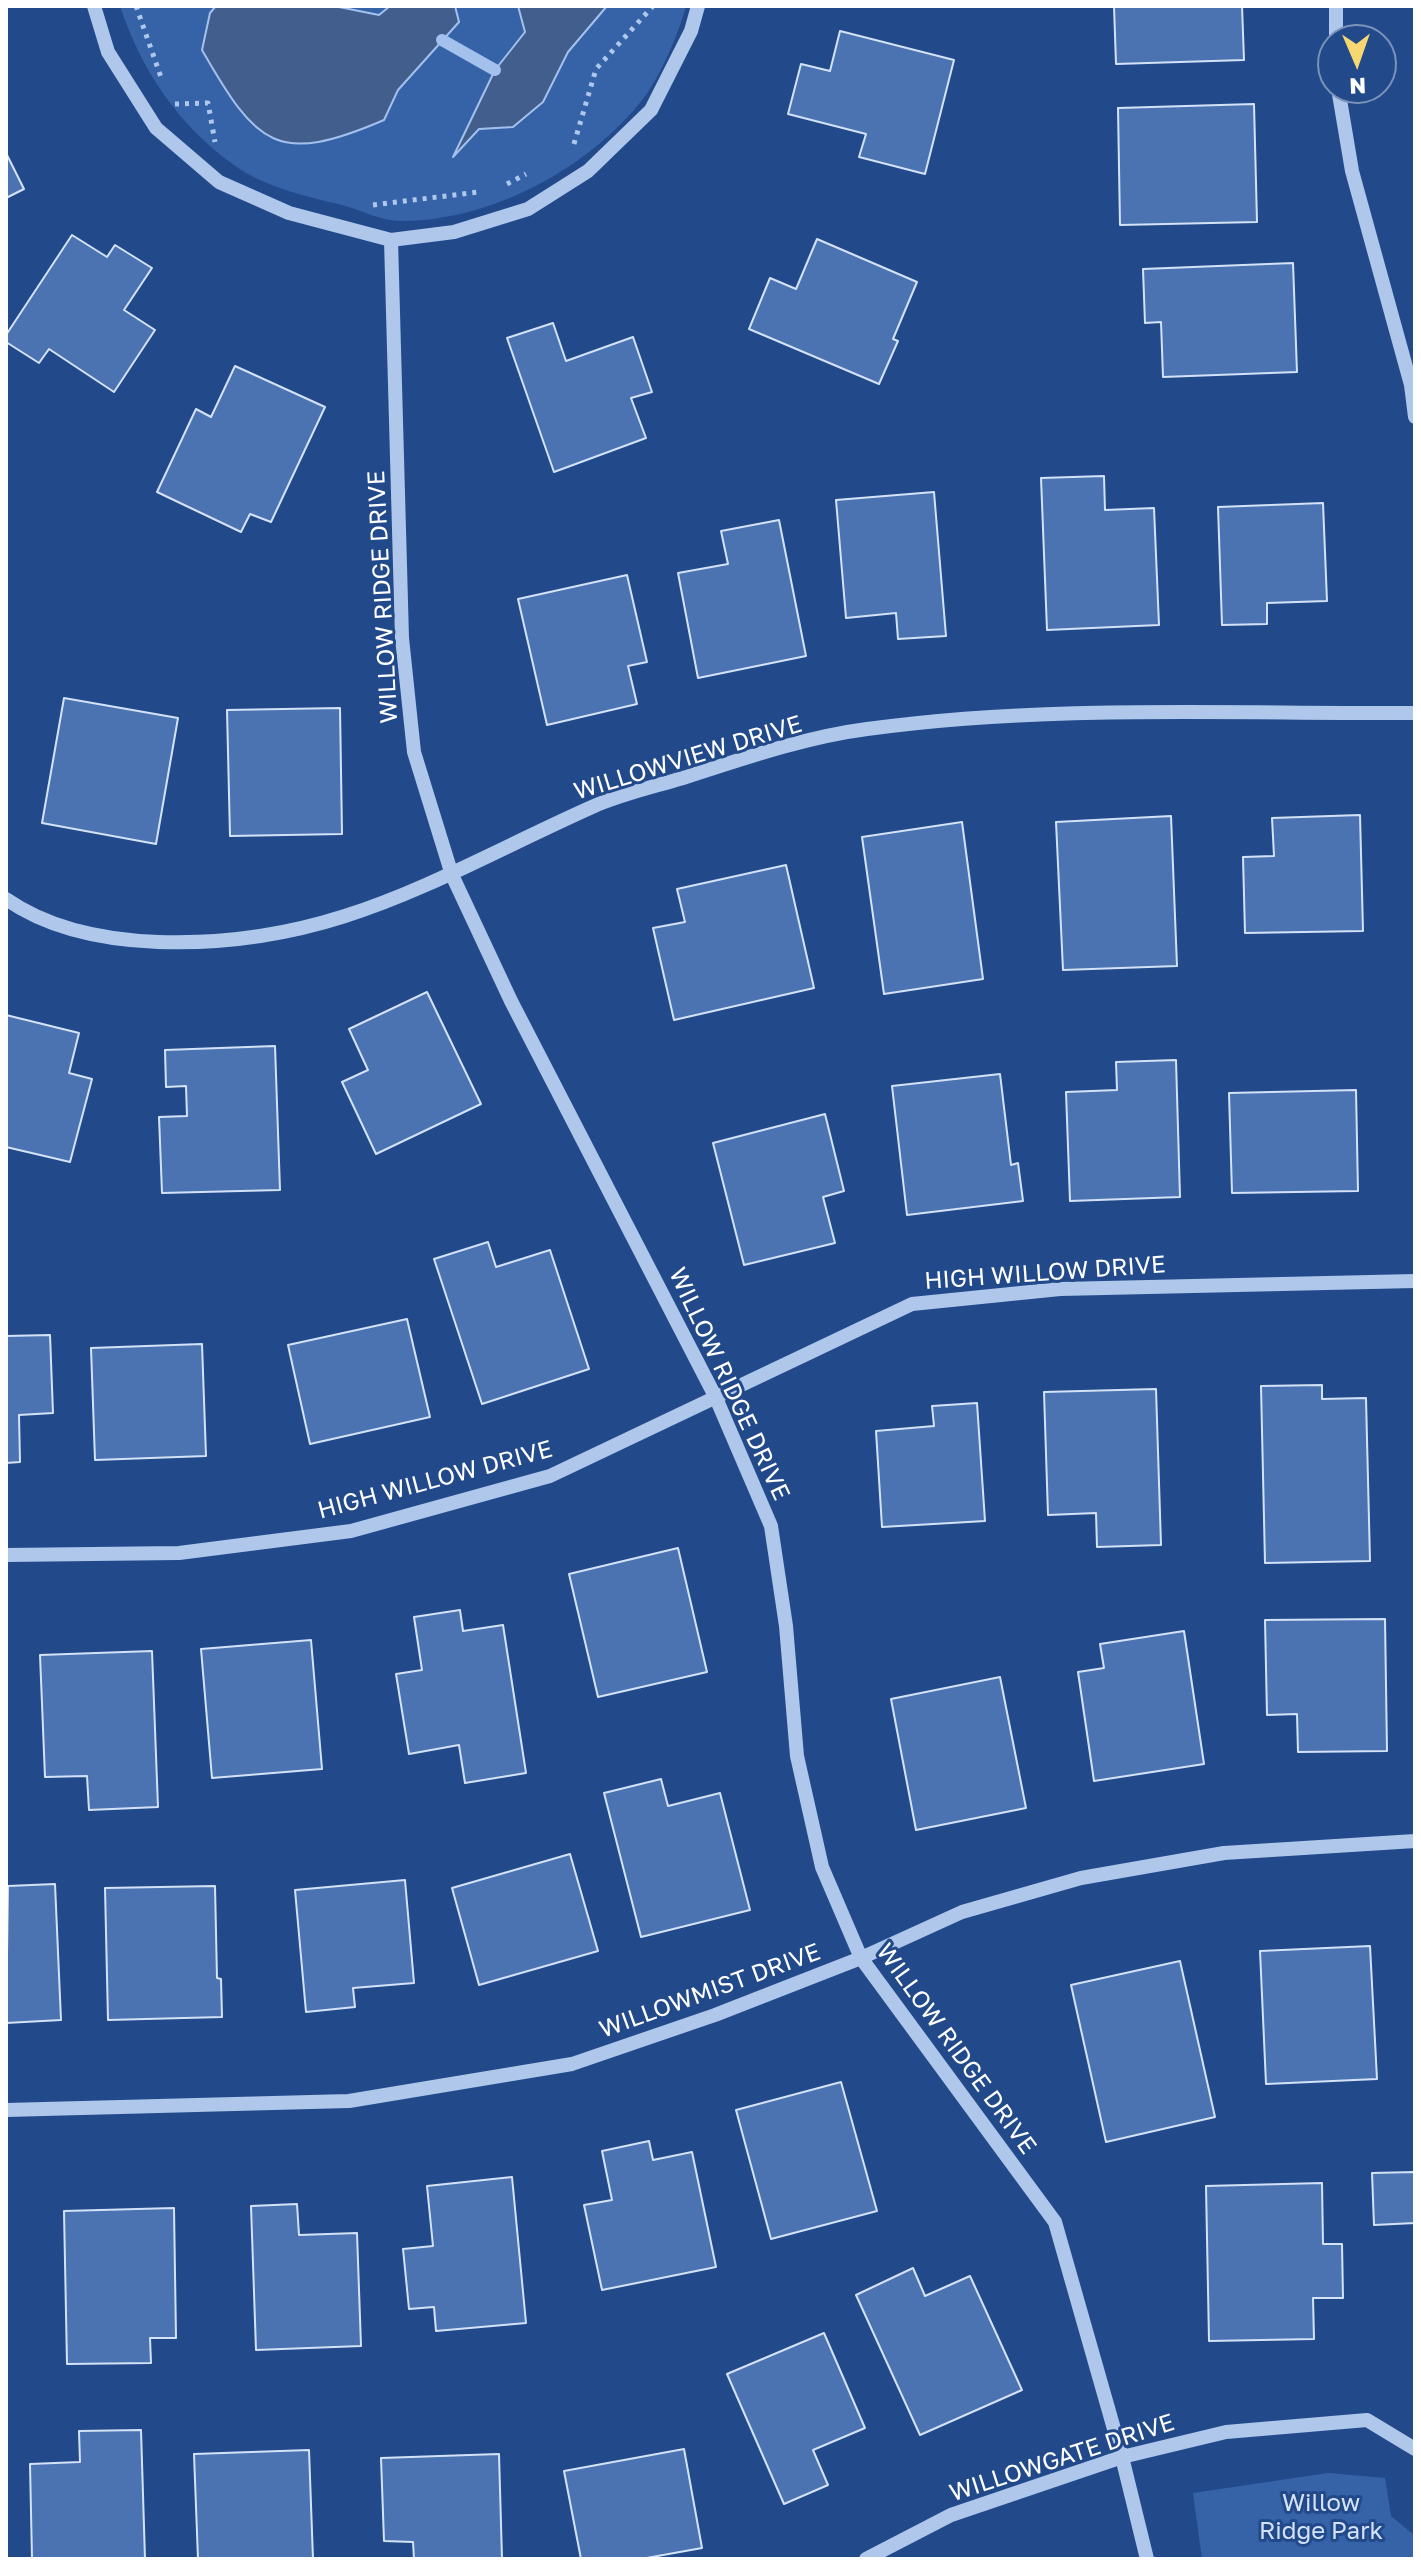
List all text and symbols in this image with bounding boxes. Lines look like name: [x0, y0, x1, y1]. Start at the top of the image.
north arrow: [1317, 24, 1397, 104]
text: N: [1349, 73, 1367, 100]
street label: WILLOW RIDGE DRIVE: [362, 470, 404, 724]
street label: WILLOWVIEW DRIVE: [571, 710, 805, 806]
street label: HIGH WILLOW DRIVE: [923, 1250, 1167, 1296]
street label: WILLOW RIDGE DRIVE: [662, 1263, 796, 1505]
street label: HIGH WILLOW DRIVE: [314, 1435, 556, 1525]
street label: WILLOWMIST DRIVE: [596, 1938, 824, 2044]
street label: WILLOW RIDGE DRIVE: [870, 1938, 1042, 2160]
street label: WILLOWGATE DRIVE: [946, 2408, 1178, 2508]
park label: Willow Ridge Park: [1259, 2489, 1383, 2545]

